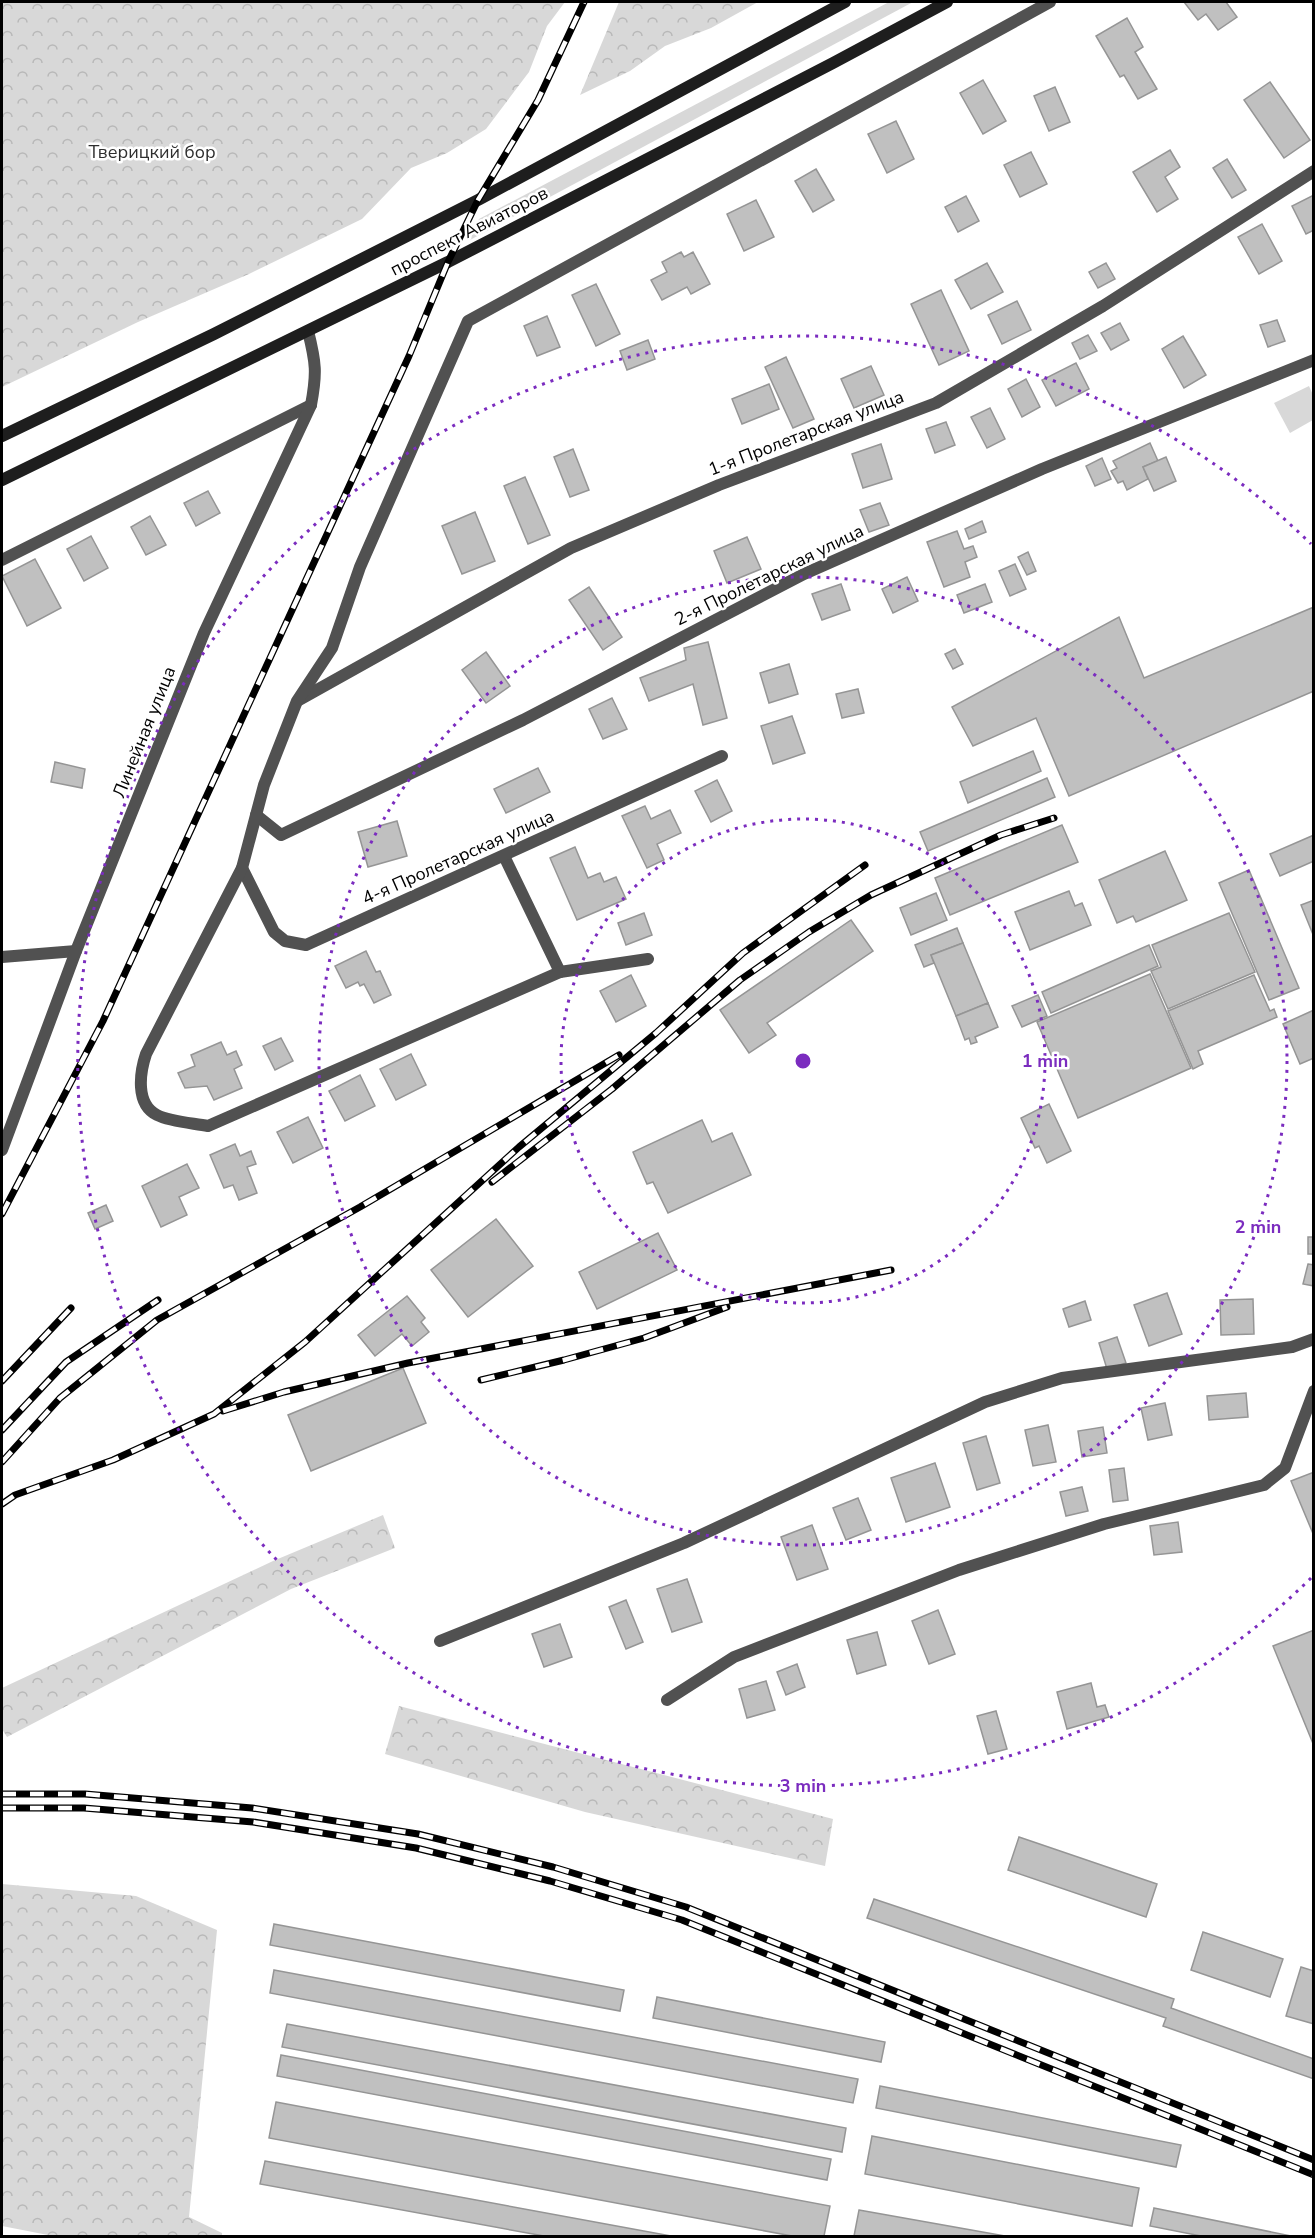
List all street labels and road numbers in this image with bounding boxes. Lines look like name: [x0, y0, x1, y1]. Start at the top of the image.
street label: проспект Авиаторов: [386, 181, 552, 281]
street label: 1-я Пролетарская улица: [705, 385, 907, 481]
street label: 2-я Пролетарская улица: [670, 519, 868, 631]
street label: Линейная улица: [107, 663, 181, 801]
street label: 4-я Пролетарская улица: [358, 804, 558, 910]

